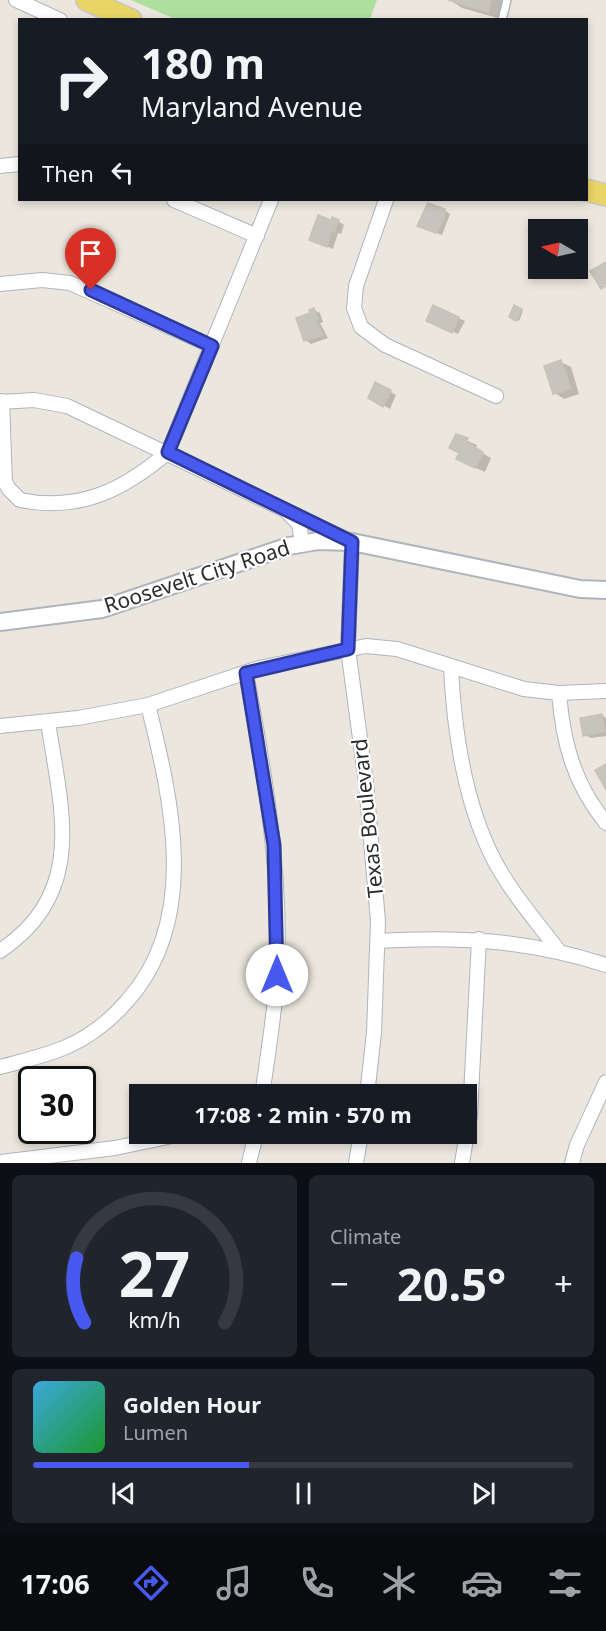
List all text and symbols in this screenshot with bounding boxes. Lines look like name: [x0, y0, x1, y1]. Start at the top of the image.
text: 180 m: [141, 34, 265, 91]
icon: right: [42, 42, 120, 120]
text: Maryland Avenue: [141, 88, 363, 125]
icon: left: [106, 156, 139, 189]
text: Then: [42, 158, 94, 188]
north arrow: [528, 219, 588, 279]
map controls: [528, 219, 588, 279]
pin: [65, 228, 116, 290]
icon: arrive: [74, 237, 107, 270]
street label: Roosevelt City Road: [100, 533, 293, 619]
street label: Texas Boulevard: [345, 737, 389, 899]
position arrow: [245, 943, 309, 1007]
speed limit sign: 30: [18, 1066, 96, 1144]
text: 17:08 · 2 min · 570 m: [194, 1099, 412, 1129]
text: Climate: [330, 1223, 401, 1250]
text: 27: [119, 1230, 190, 1315]
text: 20.5°: [397, 1253, 506, 1314]
text: −: [330, 1261, 349, 1306]
text: +: [554, 1261, 573, 1306]
text: km/h: [128, 1305, 181, 1334]
text: Golden Hour: [123, 1389, 261, 1419]
text: Lumen: [123, 1419, 188, 1446]
icon: previous: [107, 1477, 140, 1510]
icon: pause: [287, 1477, 320, 1510]
icon: next: [467, 1477, 500, 1510]
icon: directions: [130, 1562, 172, 1604]
icon: music: [213, 1562, 255, 1604]
icon: phone: [296, 1562, 338, 1604]
icon: climate: [378, 1562, 420, 1604]
icon: car: [461, 1562, 503, 1604]
icon: filters: [544, 1562, 586, 1604]
text: 17:06: [20, 1565, 90, 1602]

